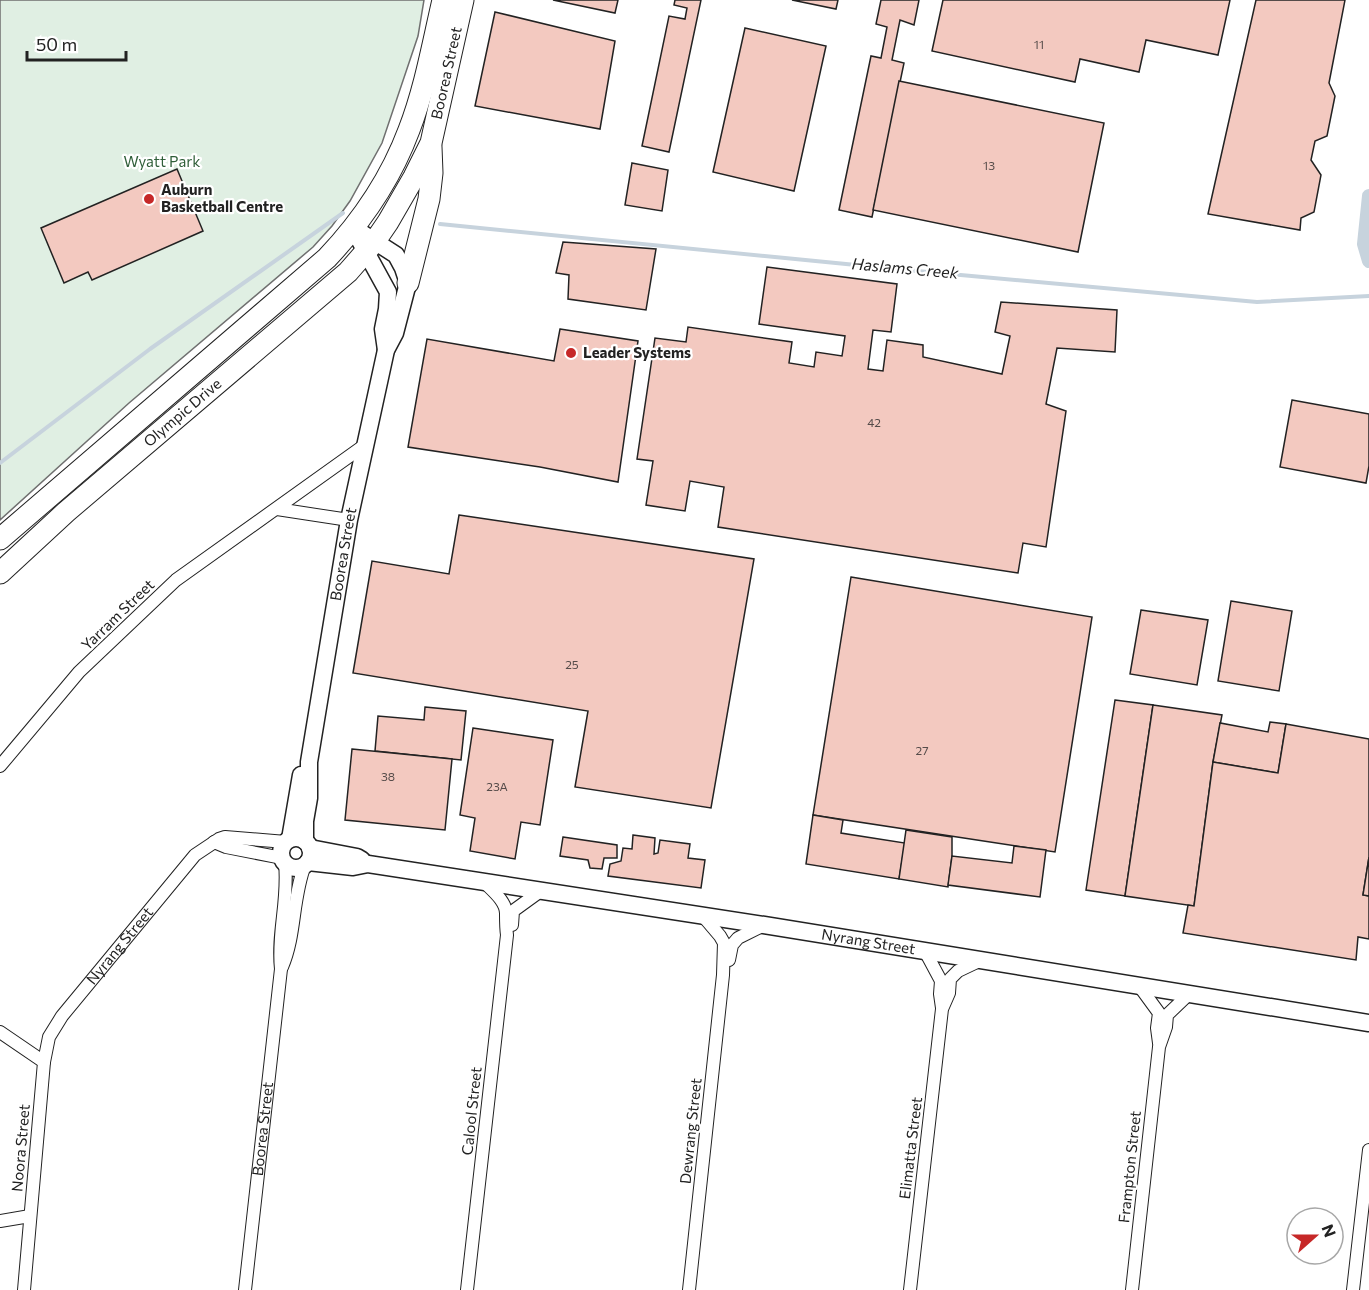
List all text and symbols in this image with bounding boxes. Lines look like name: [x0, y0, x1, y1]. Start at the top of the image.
scale bar: [27, 24, 126, 62]
street label: Boorea Street: [427, 25, 465, 121]
text: 50 m: [36, 33, 77, 55]
house number: 11: [1034, 37, 1044, 51]
park label: Wyatt Park: [124, 152, 200, 170]
house number: 13: [983, 158, 995, 172]
place label: Auburn Basketball Centre: [161, 180, 283, 215]
marker: Auburn Basketball Centre: [142, 192, 156, 206]
water label: Haslams Creek: [851, 253, 959, 282]
place label: Leader Systems: [583, 343, 691, 361]
marker: Leader Systems: [564, 346, 578, 360]
street label: Olympic Drive: [139, 374, 225, 450]
house number: 42: [867, 415, 881, 429]
street label: Boorea Street: [326, 506, 359, 602]
street label: Yarram Street: [77, 575, 157, 653]
house number: 25: [565, 657, 579, 671]
house number: 27: [916, 743, 928, 757]
house number: 38: [381, 769, 395, 783]
house number: 23A: [486, 779, 508, 793]
street label: Nyrang Street: [82, 903, 156, 988]
street label: Nyrang Street: [820, 924, 917, 957]
street label: Calool Street: [457, 1066, 485, 1156]
street label: Dewrang Street: [675, 1077, 705, 1185]
street label: Boorea Street: [248, 1081, 276, 1177]
street label: Elimatta Street: [895, 1096, 925, 1200]
street label: Noora Street: [7, 1103, 33, 1193]
street label: Frampton Street: [1114, 1110, 1144, 1224]
north arrow: [1285, 1206, 1345, 1266]
text: N: [1318, 1221, 1340, 1239]

